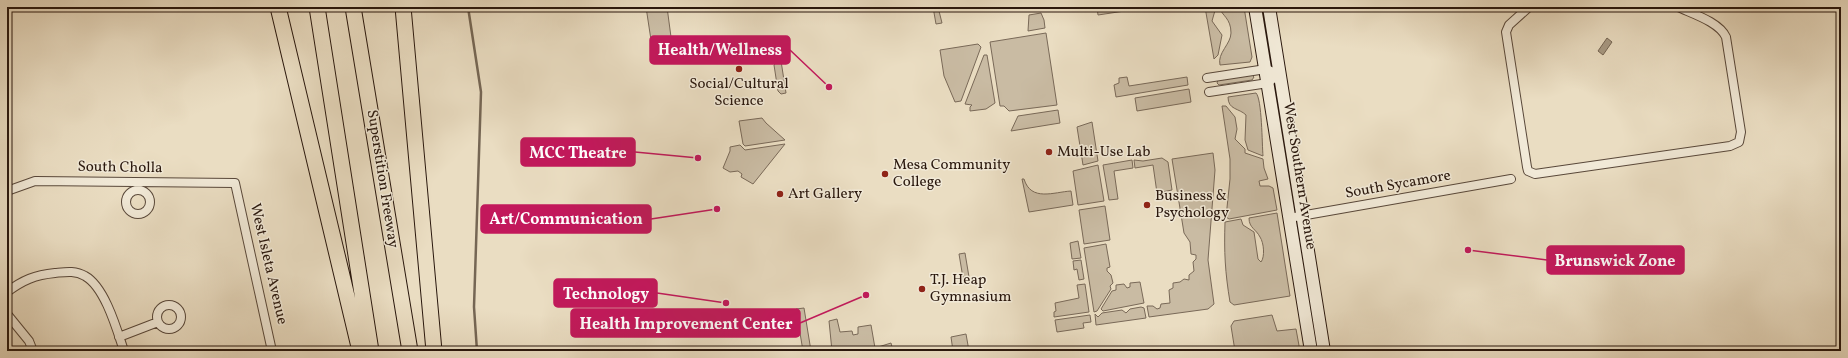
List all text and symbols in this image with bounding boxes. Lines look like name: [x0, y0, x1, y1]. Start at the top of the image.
callout: Health/Wellness: [650, 36, 790, 64]
text: Health/Wellness: [658, 40, 782, 62]
marker: Social/Cultural Science: [734, 64, 744, 74]
place label: Social/Cultural Science: [689, 74, 789, 112]
street label: West Southern Avenue: [1277, 101, 1321, 251]
street label: Superstition Freeway: [361, 108, 403, 250]
callout: MCC Theatre: [521, 138, 635, 166]
place label: Multi-Use Lab: [1057, 142, 1150, 163]
text: MCC Theatre: [529, 143, 627, 165]
marker: Multi-Use Lab: [1044, 147, 1054, 157]
place label: Mesa Community College: [893, 155, 1010, 193]
street label: South Cholla: [77, 157, 163, 179]
street label: South Sycamore: [1343, 165, 1453, 205]
marker: Mesa Community College: [880, 169, 890, 179]
place label: Art Gallery: [788, 184, 862, 205]
place label: Business & Psychology: [1155, 186, 1229, 224]
marker: Art Gallery: [775, 189, 785, 199]
marker: Business & Psychology: [1142, 200, 1152, 210]
street label: West Isleta Avenue: [244, 201, 292, 327]
callout: Art/Communication: [481, 205, 651, 233]
text: Art/Communication: [489, 209, 643, 231]
callout: Brunswick Zone: [1547, 246, 1684, 274]
text: Brunswick Zone: [1555, 251, 1676, 273]
place label: T.J. Heap Gymnasium: [930, 270, 1011, 308]
callout: Technology: [554, 279, 657, 307]
text: Technology: [563, 284, 649, 306]
marker: T.J. Heap Gymnasium: [917, 284, 927, 294]
callout: Health Improvement Center: [571, 309, 800, 337]
text: Health Improvement Center: [579, 314, 793, 336]

